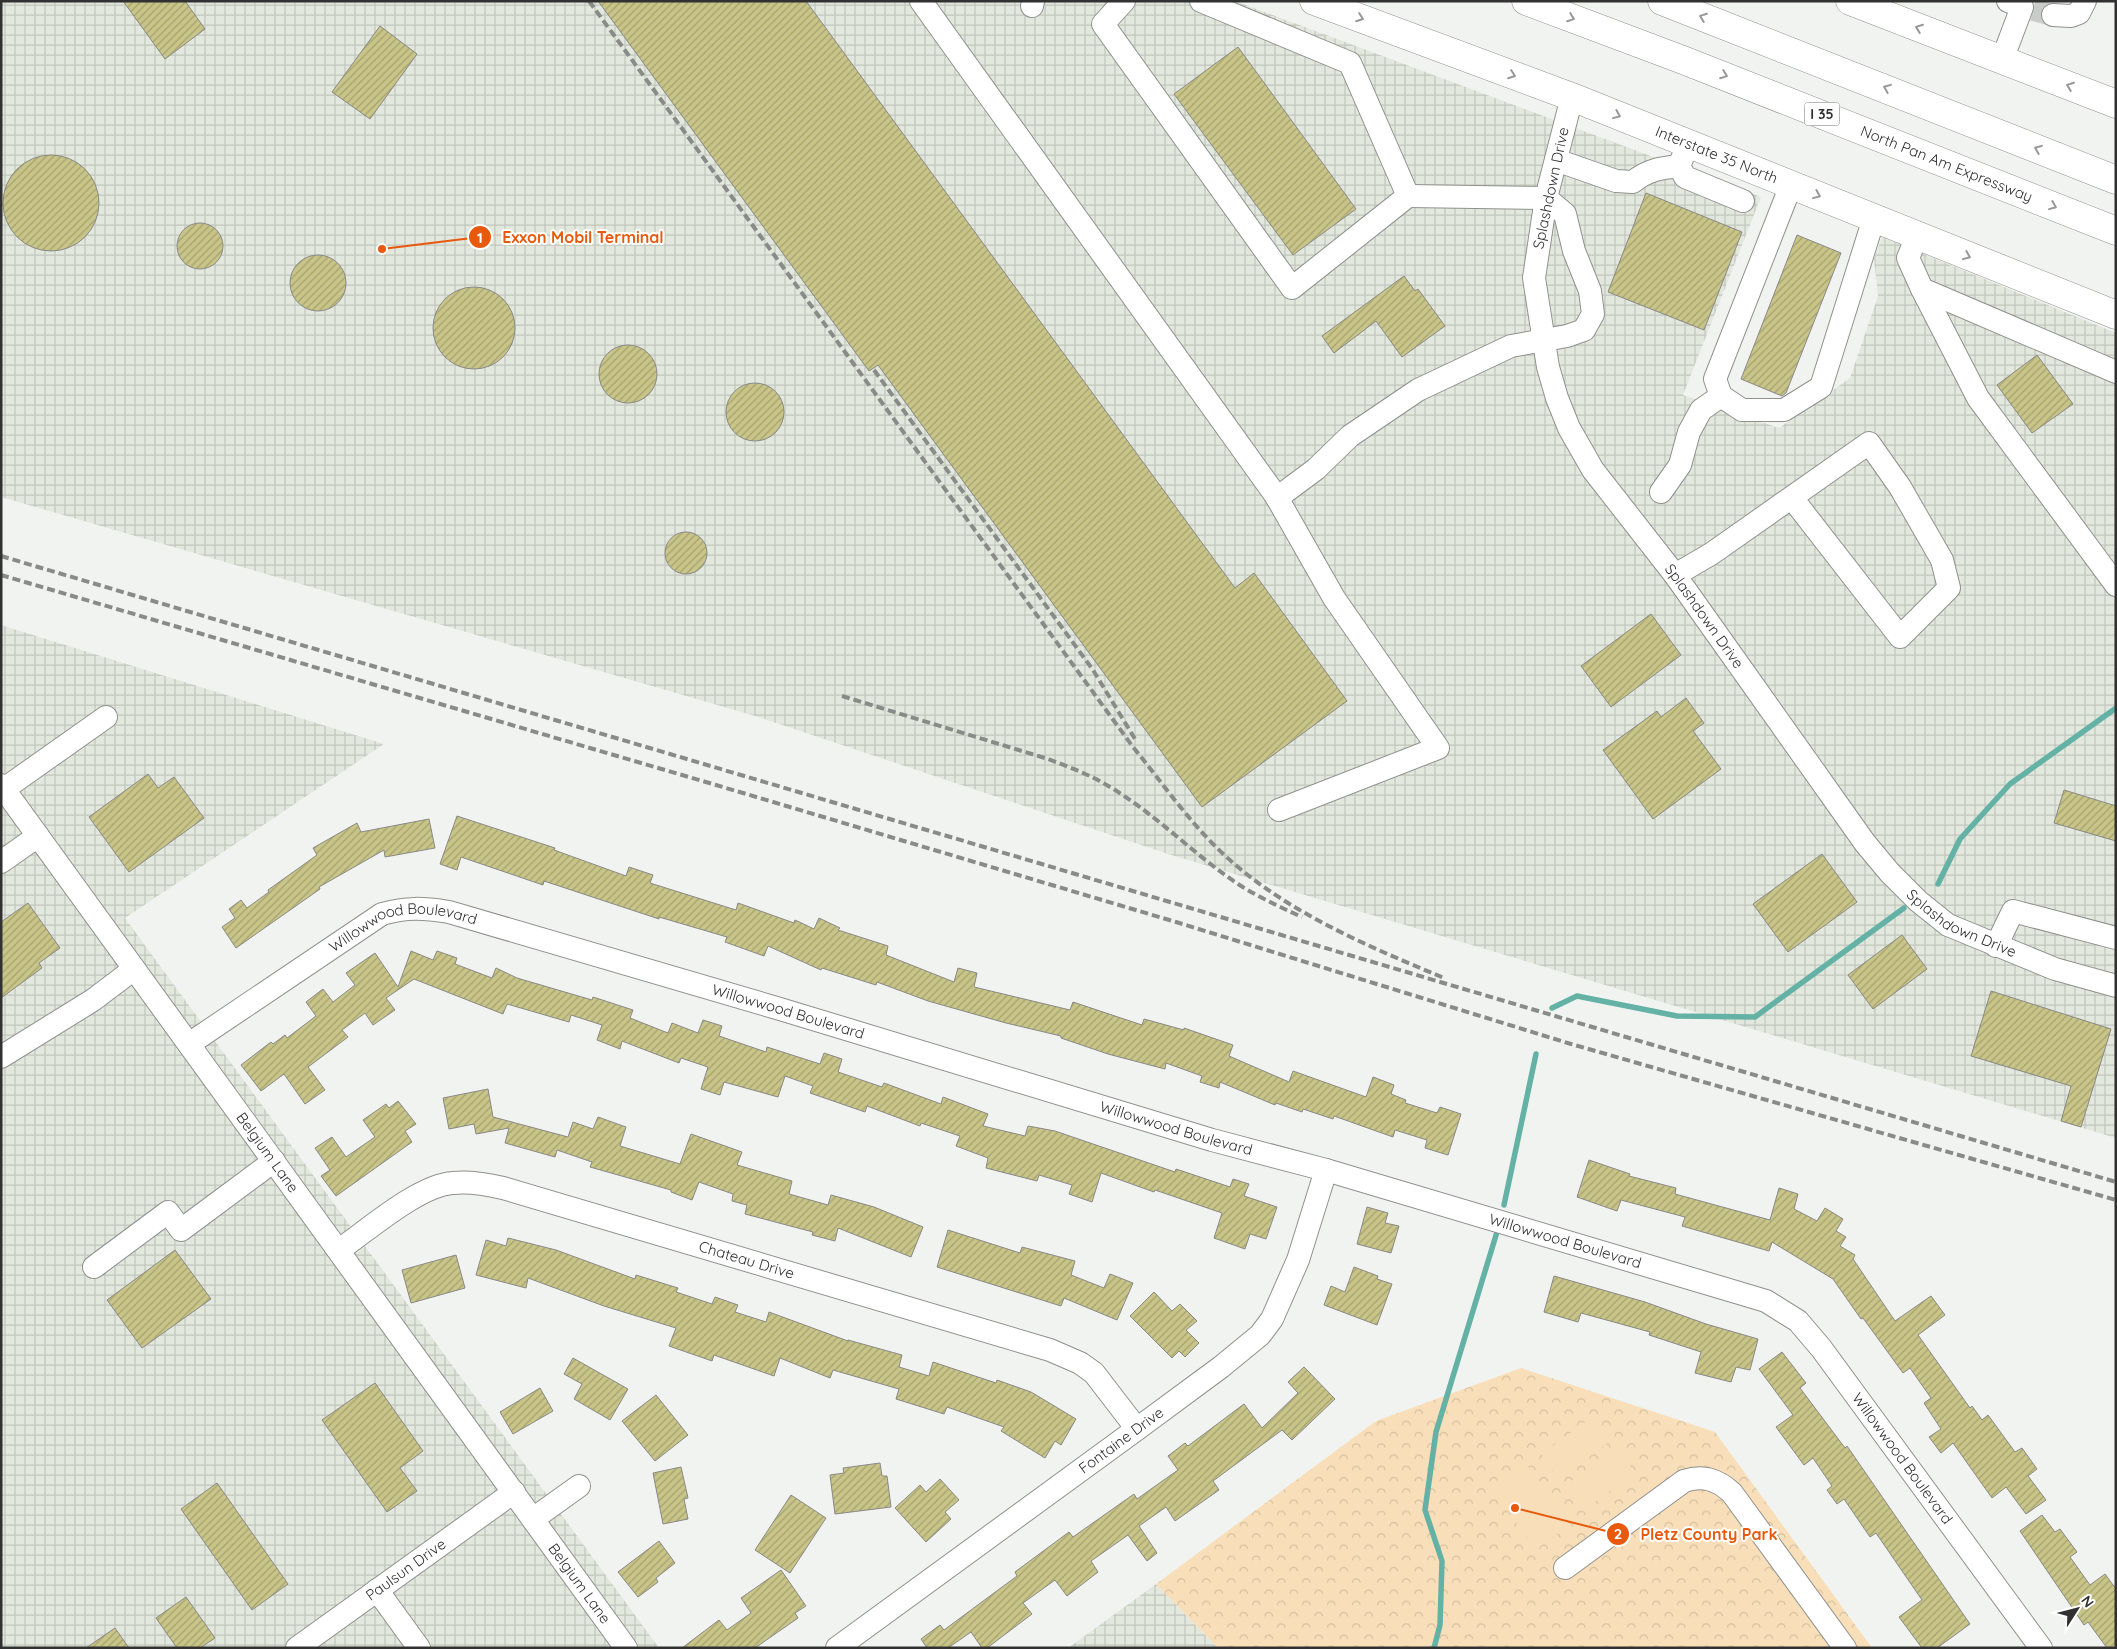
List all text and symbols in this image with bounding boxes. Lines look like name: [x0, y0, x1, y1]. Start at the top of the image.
one-way arrow: [1355, 12, 1364, 22]
one-way arrow: [1566, 12, 1575, 22]
one-way arrow: [1699, 13, 1708, 23]
one-way arrow: [1915, 24, 1923, 34]
one-way arrow: [1508, 69, 1516, 79]
one-way arrow: [1719, 69, 1727, 79]
one-way arrow: [2066, 82, 2075, 92]
one-way arrow: [1883, 84, 1892, 95]
road number: I 35: [1804, 102, 1840, 126]
one-way arrow: [1612, 109, 1621, 119]
street label: Interstate 35 North: [1653, 121, 1781, 187]
street label: North Pan Am Expressway: [1858, 121, 2036, 206]
street label: Splashdown Drive: [1528, 125, 1573, 250]
one-way arrow: [2034, 144, 2043, 155]
one-way arrow: [1812, 189, 1820, 199]
one-way arrow: [2049, 200, 2057, 210]
callout: Exxon Mobil Terminal: [467, 222, 674, 253]
text: Exxon Mobil Terminal: [502, 227, 664, 247]
text: 1: [477, 228, 483, 247]
one-way arrow: [1963, 250, 1971, 260]
street label: Splashdown Drive: [1661, 560, 1748, 672]
street label: Splashdown Drive: [1903, 885, 2019, 961]
street label: Willowwood Boulevard: [325, 899, 479, 956]
street label: Willowwood Boulevard: [710, 980, 867, 1043]
street label: Willowwood Boulevard: [1098, 1097, 1255, 1159]
street label: Belgium Lane: [232, 1108, 303, 1196]
street label: Willowwood Boulevard: [1487, 1209, 1644, 1272]
street label: Chateau Drive: [697, 1236, 797, 1283]
street label: Willowwood Boulevard: [1848, 1389, 1957, 1528]
street label: Fontaine Drive: [1075, 1403, 1167, 1477]
callout: Pletz County Park: [1606, 1519, 1788, 1550]
text: 2: [1614, 1524, 1622, 1543]
text: Pletz County Park: [1640, 1524, 1778, 1544]
street label: Paulsun Drive: [362, 1534, 449, 1605]
street label: Belgium Lane: [544, 1539, 615, 1627]
north arrow: [2052, 1584, 2102, 1634]
text: N: [2077, 1592, 2098, 1611]

